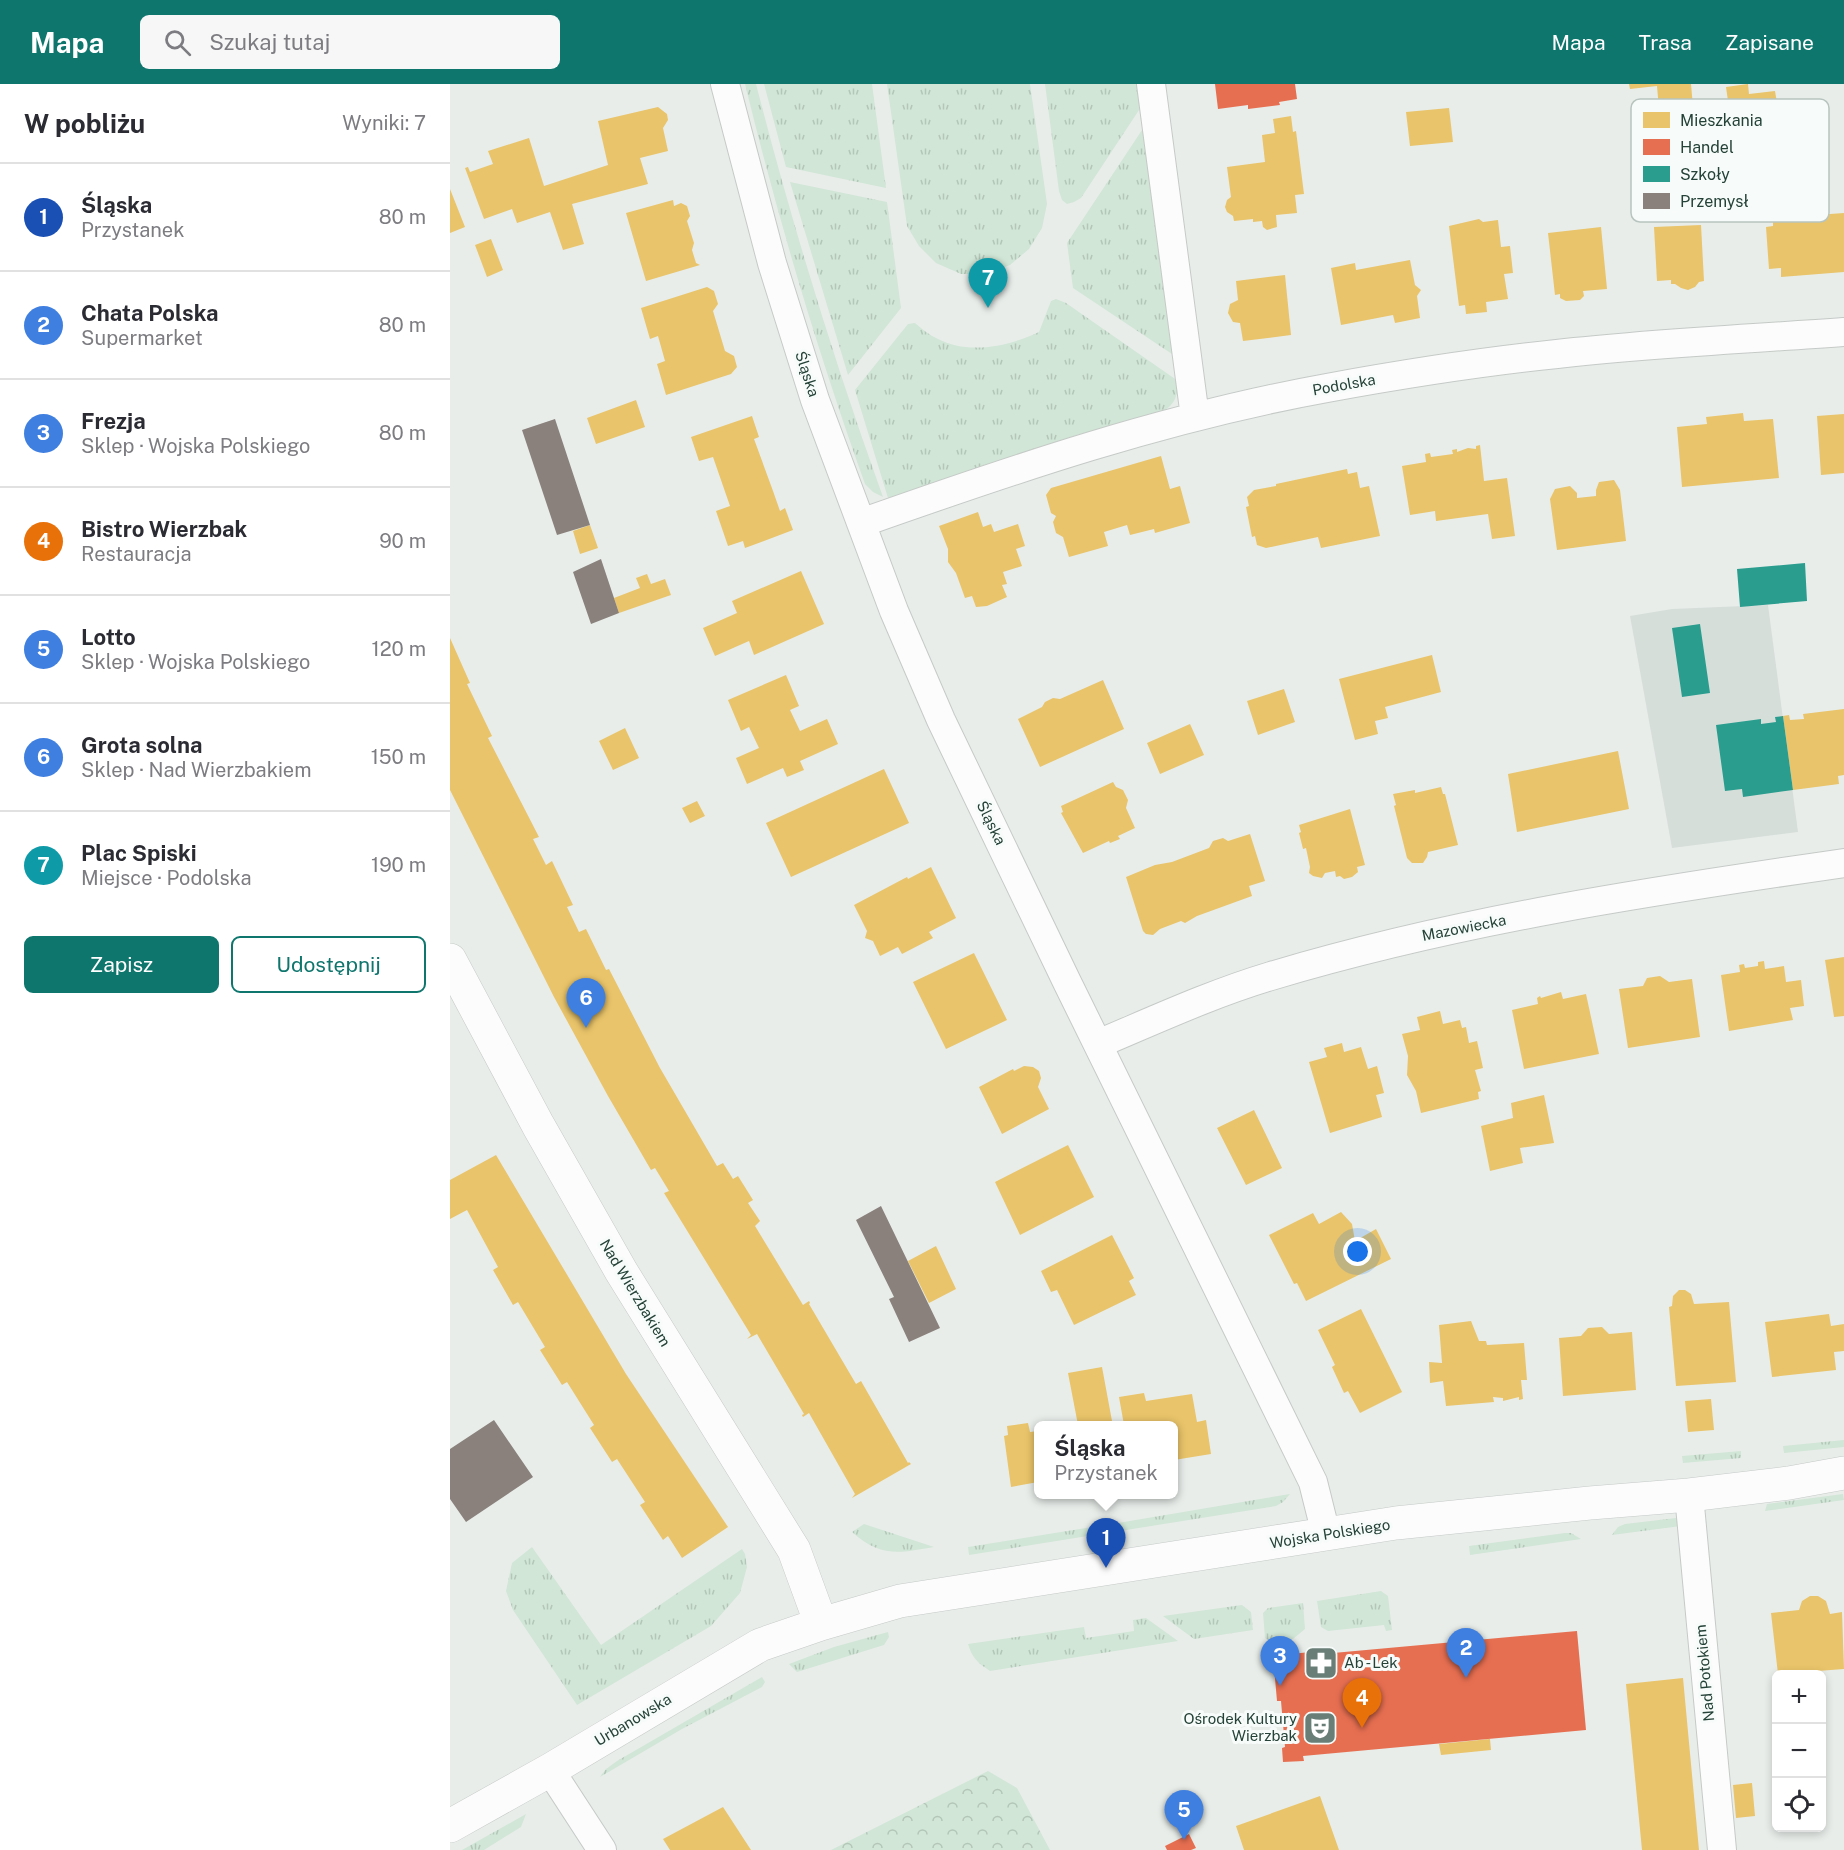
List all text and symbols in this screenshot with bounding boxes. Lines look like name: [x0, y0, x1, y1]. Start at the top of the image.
search box: [140, 15, 560, 69]
text: Mapa: [30, 26, 104, 59]
icon: search: [161, 26, 194, 59]
text: Szukaj tutaj: [209, 29, 330, 55]
text: Mapa: [1551, 30, 1606, 55]
text: Trasa: [1639, 30, 1692, 55]
text: Zapisane: [1725, 30, 1814, 55]
legend: [1631, 99, 1829, 222]
text: W pobliżu: [24, 108, 145, 139]
text: Wyniki: 7: [342, 111, 426, 135]
text: Mieszkania: [1680, 111, 1763, 130]
text: Handel: [1680, 138, 1734, 157]
text: Szkoły: [1680, 165, 1730, 184]
text: Śląska: [81, 192, 152, 218]
text: Przemysł: [1680, 192, 1749, 211]
text: 1: [39, 205, 48, 229]
text: 80 m: [379, 205, 426, 229]
text: Przystanek: [81, 218, 184, 242]
pin: 7: [968, 258, 1008, 308]
text: Chata Polska: [81, 300, 218, 326]
text: 2: [37, 313, 50, 337]
text: 80 m: [379, 313, 426, 337]
text: Supermarket: [81, 326, 203, 350]
street label: Śląska: [792, 349, 824, 399]
street label: Podolska: [1311, 371, 1377, 398]
text: Frezja: [81, 408, 146, 434]
text: 3: [37, 421, 50, 445]
text: 80 m: [379, 421, 426, 445]
text: Sklep · Wojska Polskiego: [81, 434, 310, 458]
text: Bistro Wierzbak: [81, 516, 247, 542]
text: 4: [37, 529, 50, 553]
text: 90 m: [379, 529, 426, 553]
text: Restauracja: [81, 542, 192, 566]
text: Lotto: [81, 624, 136, 650]
text: 5: [37, 637, 50, 661]
text: 120 m: [372, 637, 426, 661]
text: Sklep · Wojska Polskiego: [81, 650, 310, 674]
text: Grota solna: [81, 732, 202, 758]
text: 6: [37, 745, 50, 769]
text: 150 m: [371, 745, 426, 769]
text: Sklep · Nad Wierzbakiem: [81, 758, 311, 782]
street label: Śląska: [974, 798, 1010, 848]
text: Plac Spiski: [81, 840, 197, 866]
text: 7: [37, 853, 50, 877]
text: 190 m: [371, 853, 426, 877]
text: Miejsce · Podolska: [81, 866, 252, 890]
street label: Mazowiecka: [1420, 911, 1508, 944]
button: Zapisz: [24, 936, 219, 993]
button: Udostępnij: [231, 936, 426, 993]
pin: 6: [566, 978, 606, 1028]
street label: Nad Wierzbakiem: [597, 1236, 674, 1350]
your location: [1343, 1237, 1372, 1266]
popup: [1034, 1421, 1178, 1499]
text: Śląska: [1054, 1435, 1125, 1461]
text: Przystanek: [1054, 1461, 1158, 1485]
street label: Wojska Polskiego: [1268, 1516, 1391, 1551]
pin: 1: [1086, 1518, 1126, 1568]
street label: Nad Potokiem: [1692, 1624, 1717, 1722]
pin: 2: [1446, 1628, 1486, 1678]
pin: 3: [1260, 1636, 1300, 1686]
pharmacy icon: Ab - Lek: [1303, 1645, 1339, 1681]
place label: Ab - Lek: [1344, 1654, 1398, 1671]
map controls: [1772, 1670, 1826, 1832]
button: +: [1772, 1670, 1826, 1724]
pin: 4: [1342, 1678, 1382, 1728]
street label: Urbanowska: [591, 1690, 674, 1749]
place label: Ośrodek Kultury Wierzbak: [1184, 1710, 1297, 1744]
theatre icon: Ośrodek Kultury Wierzbak: [1302, 1710, 1338, 1746]
button: −: [1772, 1724, 1826, 1778]
button: locate: [1772, 1778, 1826, 1832]
pin: 5: [1164, 1790, 1204, 1840]

